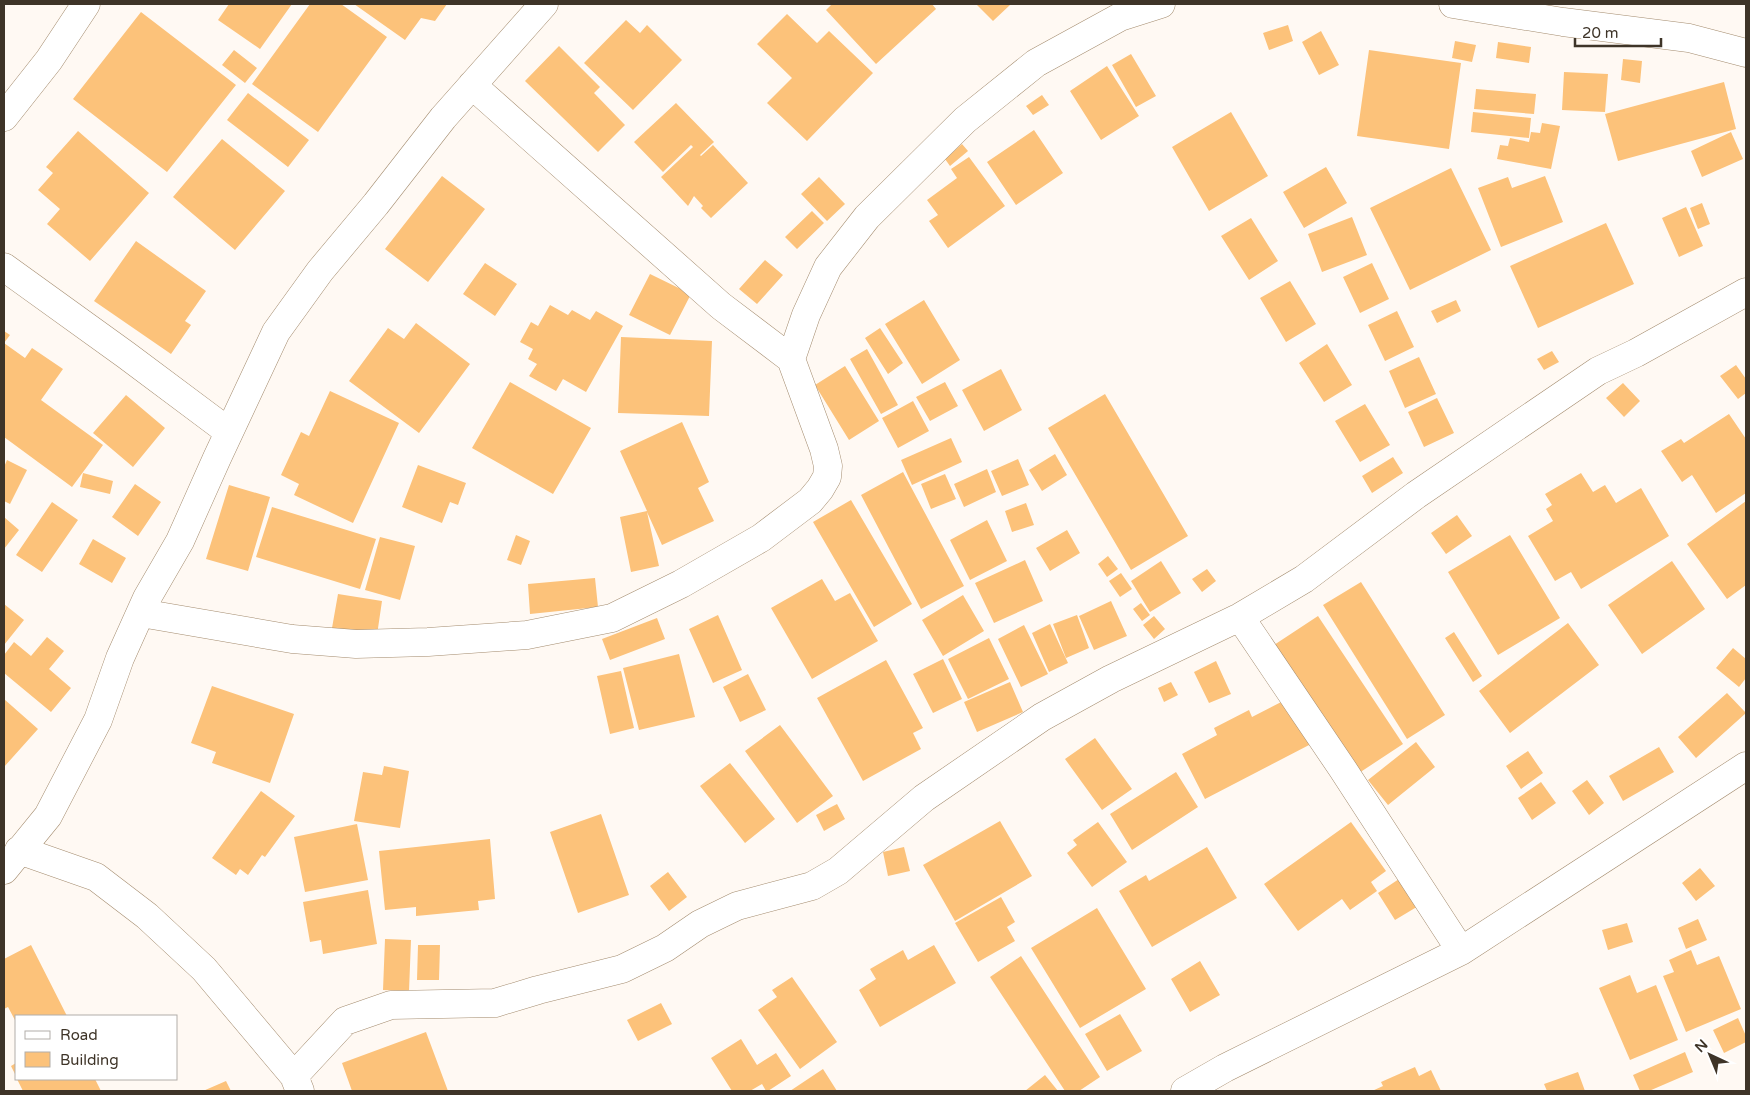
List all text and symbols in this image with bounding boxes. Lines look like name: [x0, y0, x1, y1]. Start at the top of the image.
scale bar: [1575, 15, 1661, 47]
text: 20 m: [1582, 24, 1619, 42]
legend: [15, 1015, 178, 1080]
text: Road: [60, 1026, 98, 1044]
north arrow: [1685, 1030, 1735, 1080]
text: N: [1691, 1036, 1711, 1056]
text: Building: [60, 1051, 119, 1069]

